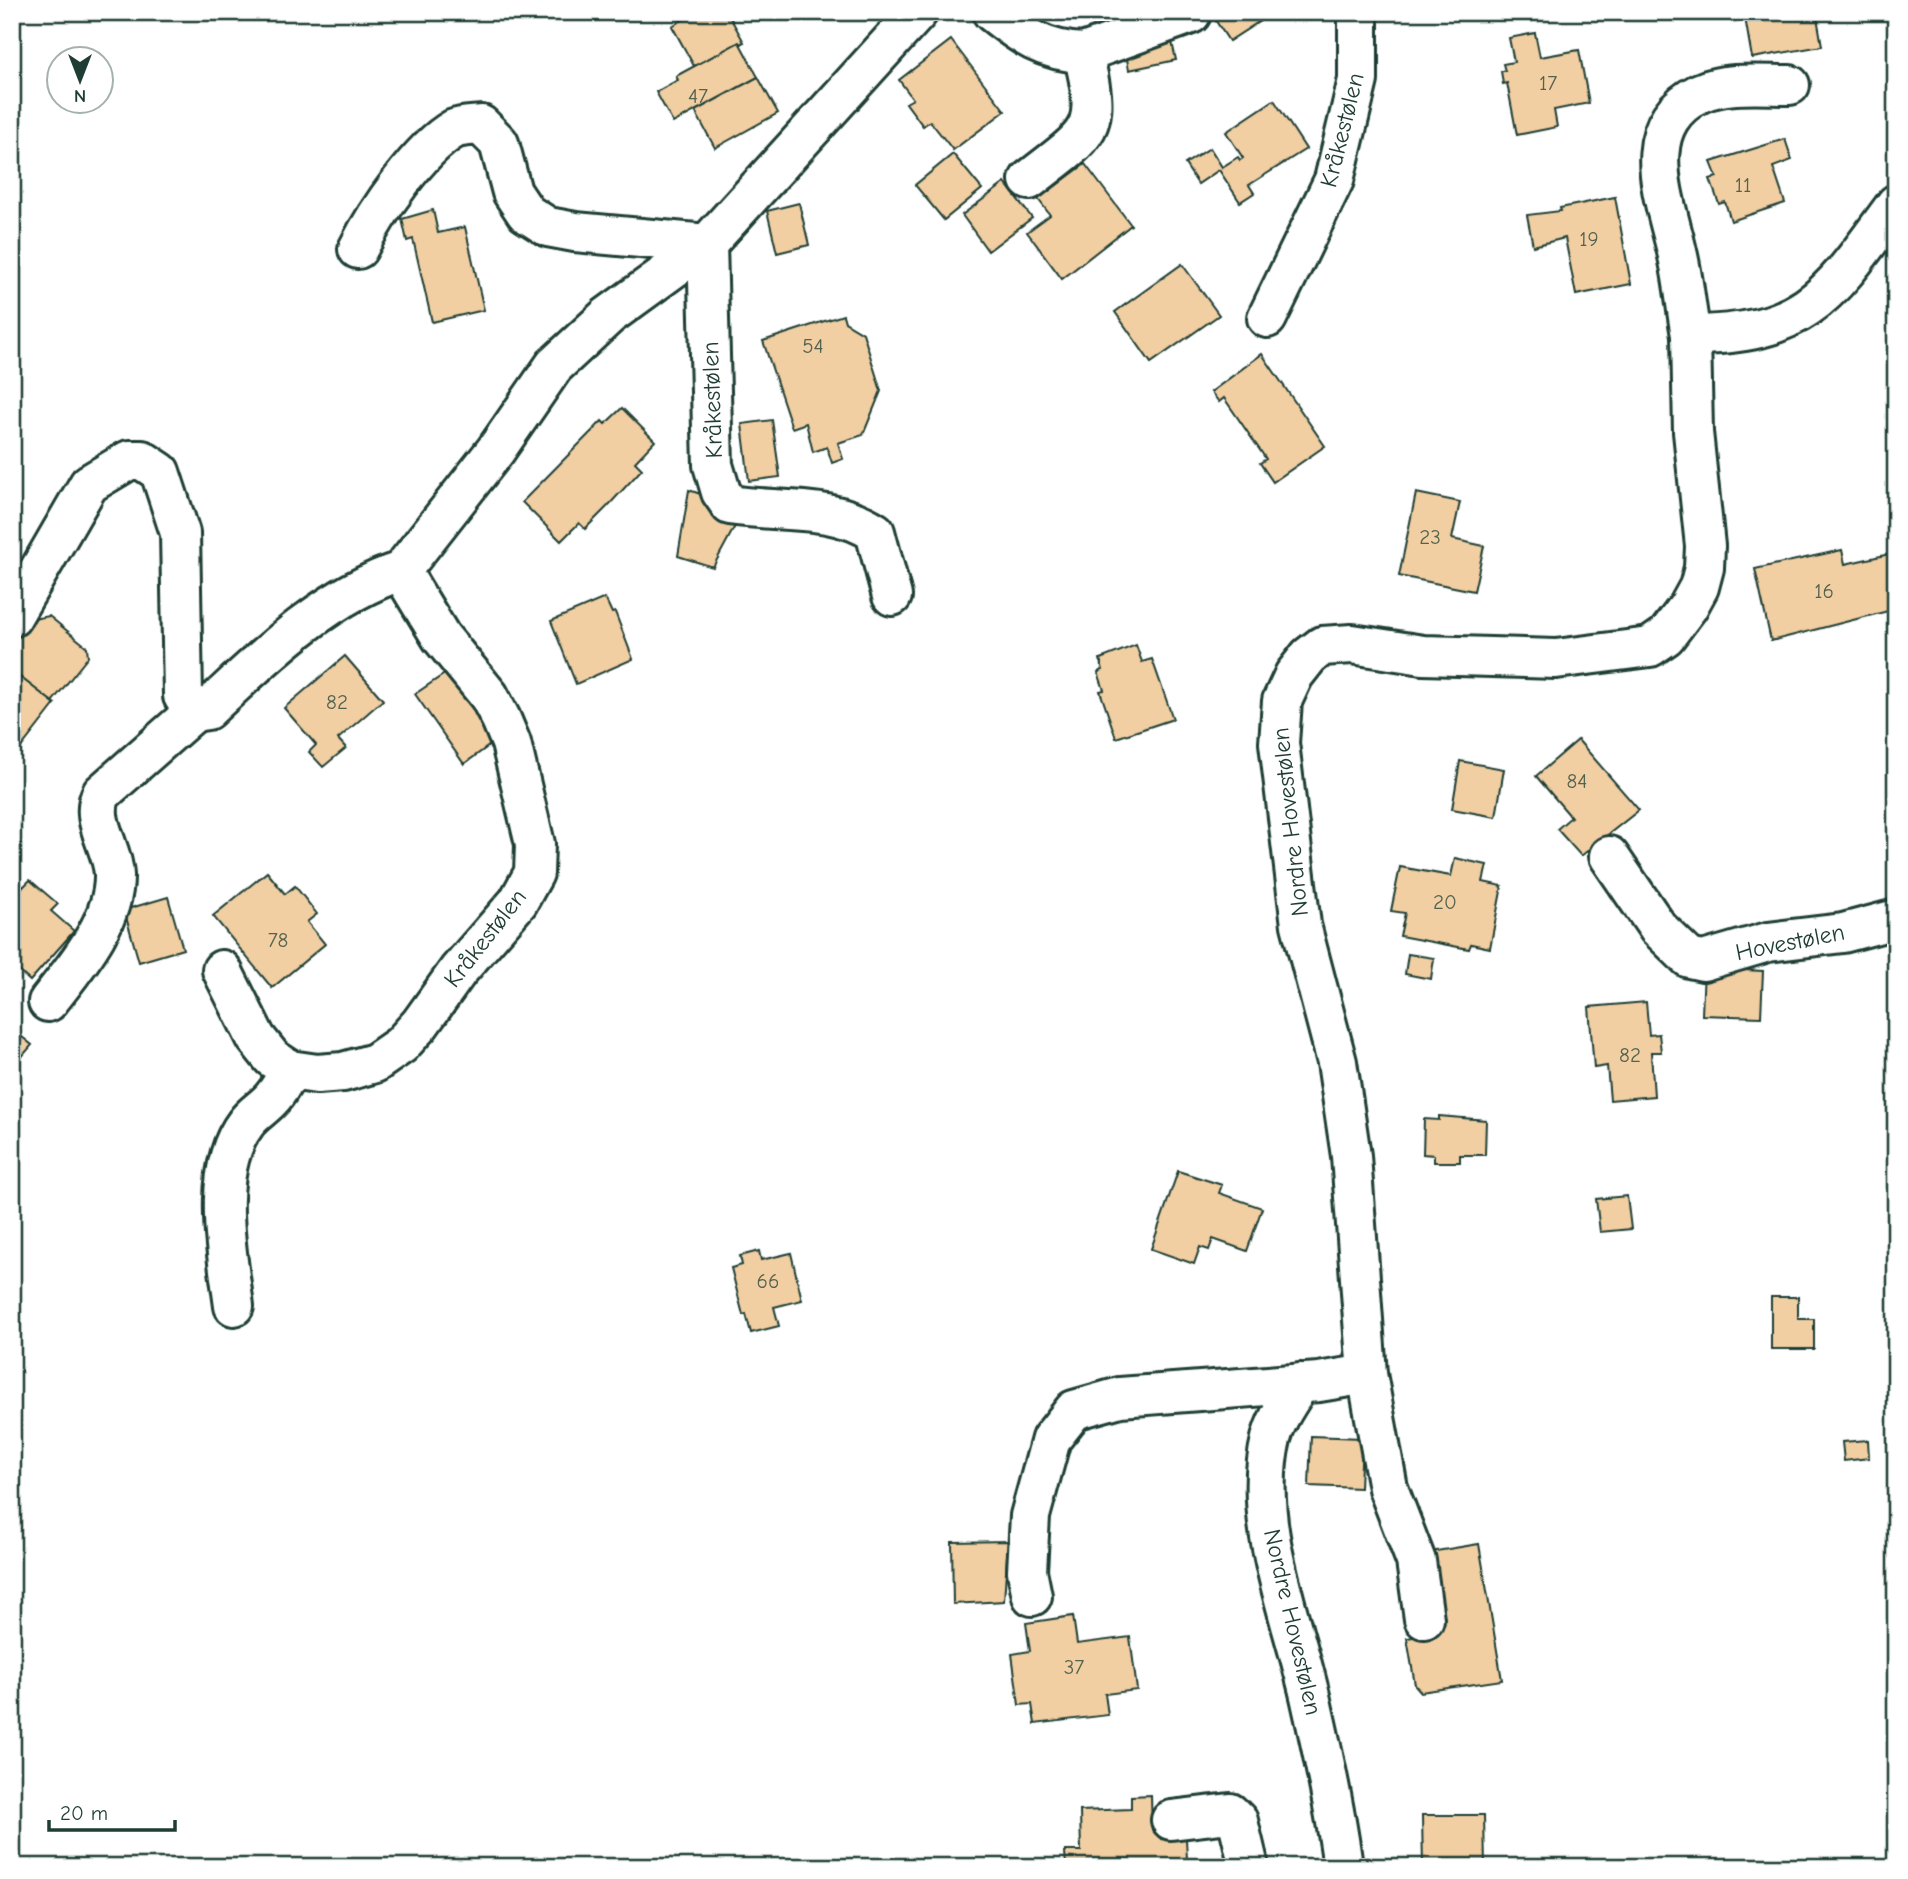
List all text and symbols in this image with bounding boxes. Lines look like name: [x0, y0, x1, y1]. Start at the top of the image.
north arrow: [46, 46, 116, 116]
street label: Kråkestølen: [1314, 70, 1370, 190]
house number: 17: [1539, 71, 1557, 95]
house number: 47: [688, 84, 708, 108]
text: N: [74, 85, 86, 107]
house number: 11: [1735, 173, 1751, 197]
house number: 19: [1579, 227, 1599, 251]
house number: 54: [802, 334, 824, 358]
street label: Kråkestølen: [696, 341, 728, 459]
house number: 23: [1419, 525, 1441, 549]
house number: 16: [1814, 579, 1834, 603]
house number: 82: [326, 690, 348, 714]
street label: Nordre Hovestølen: [1266, 726, 1314, 918]
house number: 84: [1567, 769, 1587, 793]
street label: Kråkestølen: [438, 883, 532, 993]
house number: 20: [1433, 890, 1457, 914]
street label: Hovestølen: [1733, 918, 1847, 966]
house number: 78: [268, 928, 288, 952]
house number: 82: [1619, 1043, 1641, 1067]
house number: 66: [757, 1269, 779, 1293]
street label: Nordre Hovestølen: [1258, 1526, 1328, 1718]
house number: 37: [1064, 1655, 1084, 1679]
scale bar: [49, 1788, 175, 1832]
text: 20 m: [60, 1801, 108, 1825]

